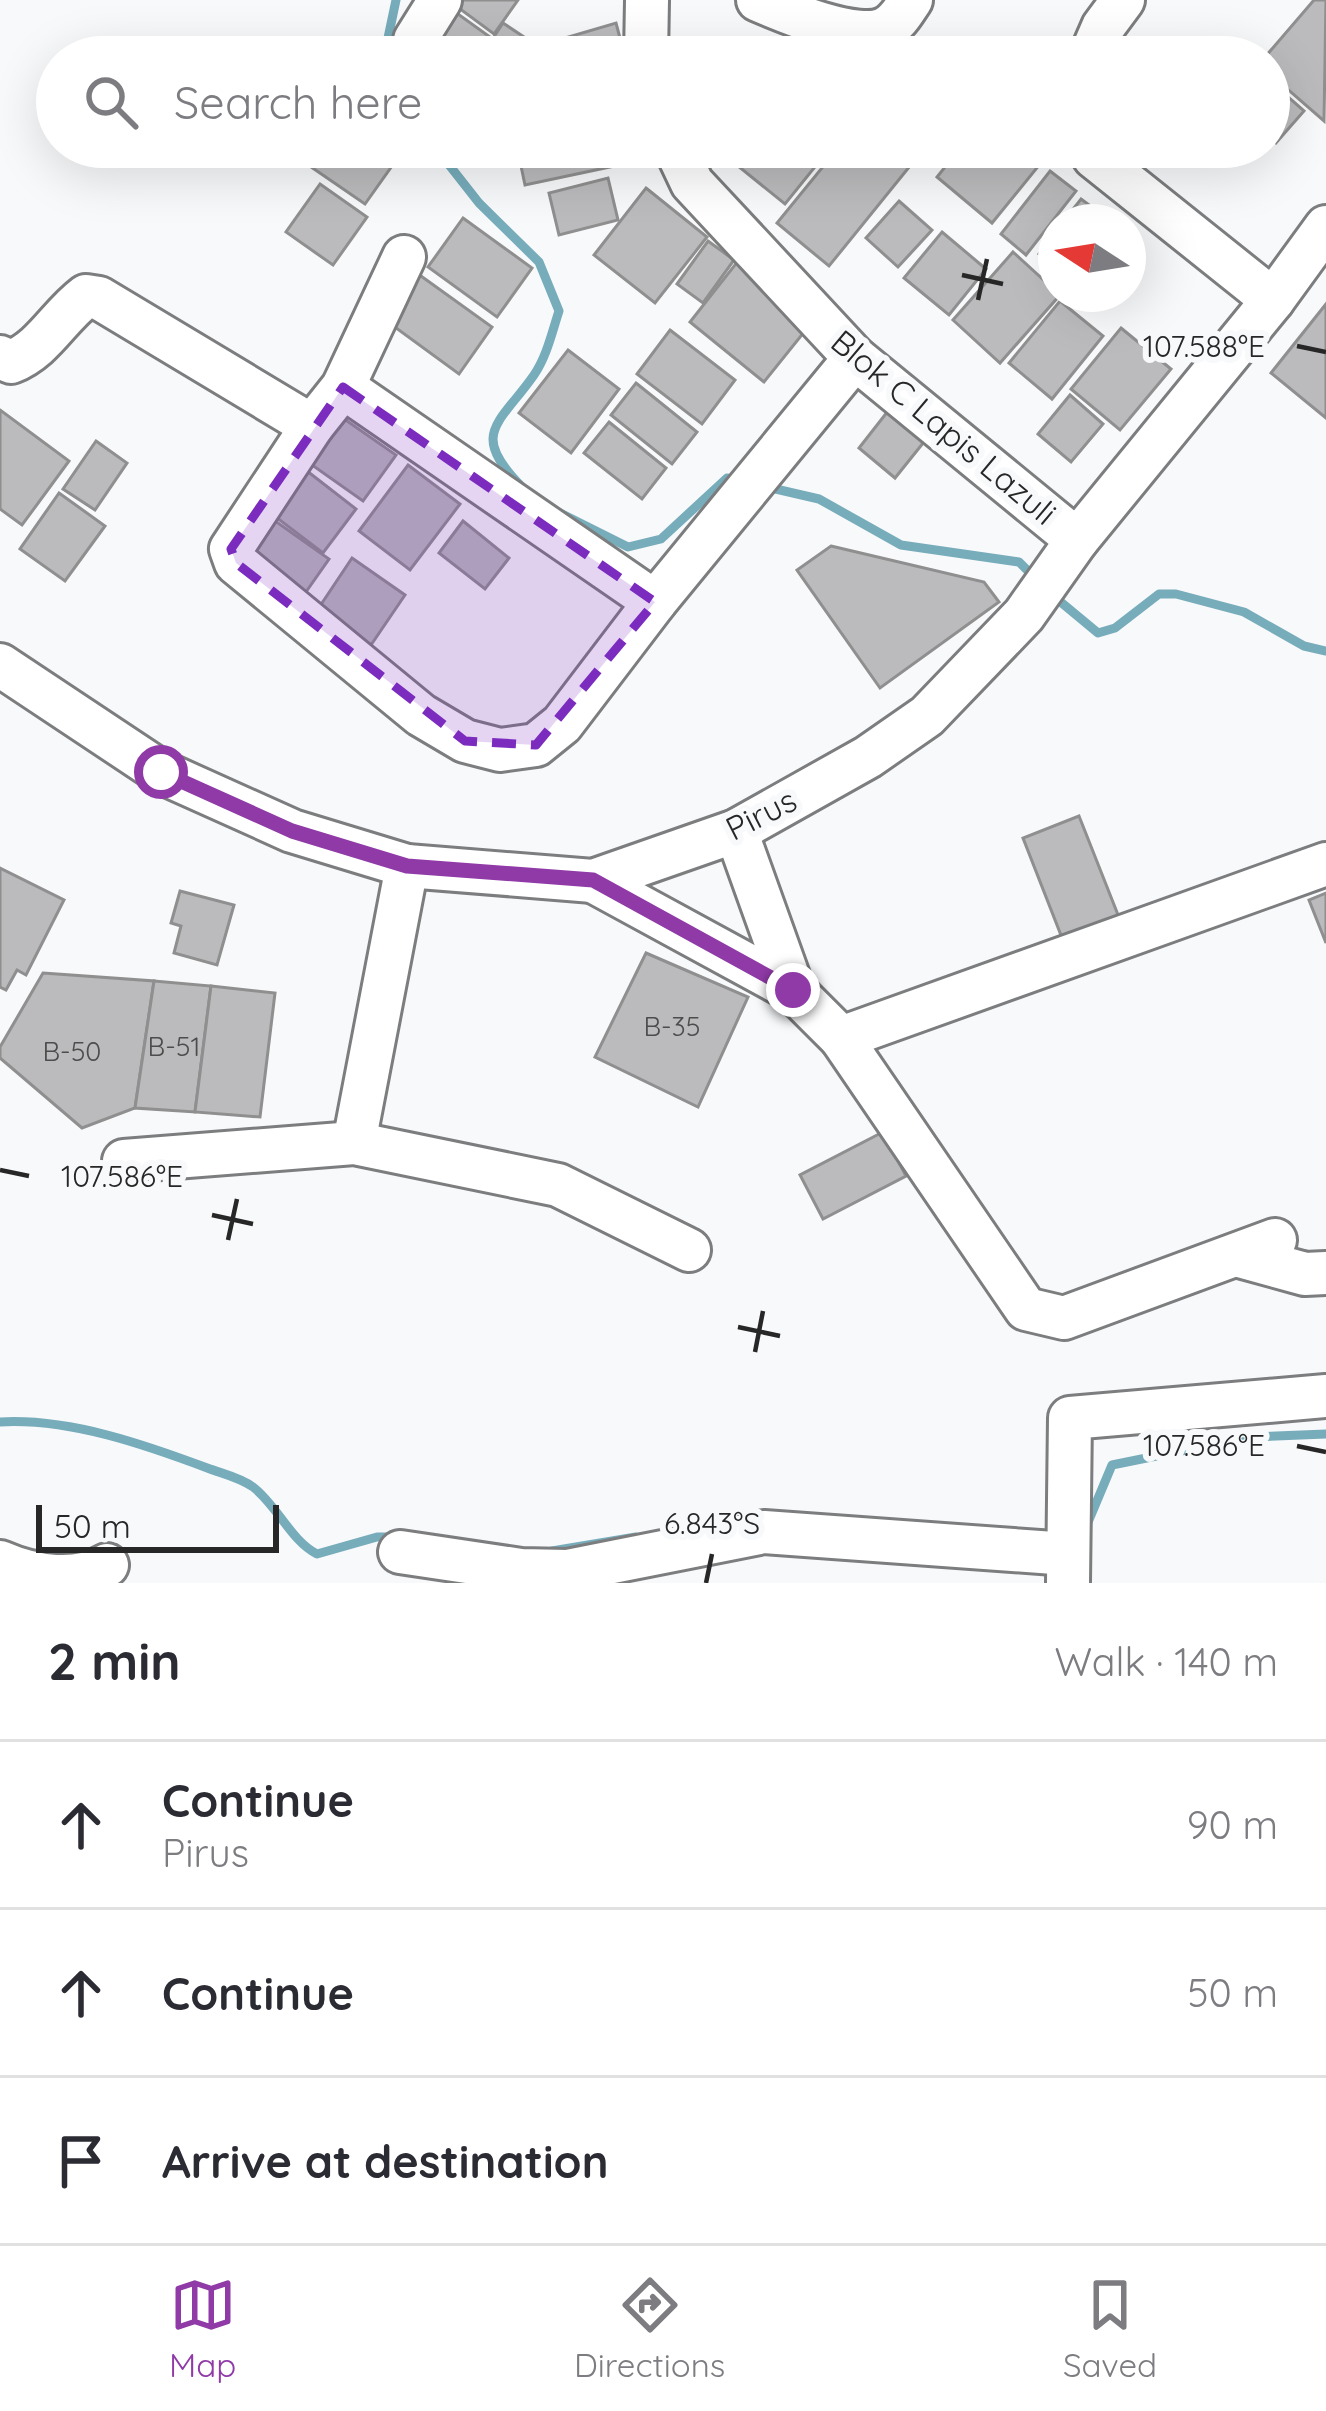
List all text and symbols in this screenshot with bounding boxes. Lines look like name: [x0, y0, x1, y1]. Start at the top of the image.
search box: [36, 36, 1290, 168]
icon: search: [78, 69, 144, 135]
text: Search here: [174, 74, 422, 130]
north arrow: [1038, 204, 1146, 312]
street label: Blok C Lapis Lazuli: [823, 320, 1065, 533]
text: 107.588°E: [1143, 327, 1265, 365]
route start: [134, 745, 188, 799]
street label: Pirus: [719, 779, 803, 849]
route end: [766, 963, 820, 1017]
house number: B-35: [644, 1009, 700, 1043]
house number: B-51: [148, 1029, 200, 1063]
house number: B-50: [43, 1034, 101, 1068]
text: 107.586°E: [61, 1157, 183, 1195]
text: 107.586°E: [1143, 1426, 1265, 1464]
scale bar: [36, 1499, 279, 1552]
text: 6.843°S: [664, 1504, 760, 1542]
text: 50 m: [54, 1505, 131, 1546]
text: 2 min: [48, 1629, 181, 1693]
text: Walk · 140 m: [1054, 1637, 1278, 1686]
text: Continue: [162, 1772, 354, 1828]
icon: ahead: [48, 1792, 114, 1858]
text: 90 m: [1187, 1800, 1278, 1849]
text: Pirus: [162, 1828, 249, 1877]
icon: ahead: [48, 1960, 114, 2026]
text: Continue: [162, 1965, 354, 2021]
text: 50 m: [1187, 1968, 1278, 2017]
icon: arrive: [48, 2128, 114, 2194]
text: Arrive at destination: [162, 2133, 608, 2189]
tab: Map: [169, 2272, 236, 2385]
tab: Directions: [574, 2272, 725, 2385]
tab: Saved: [1063, 2272, 1157, 2385]

